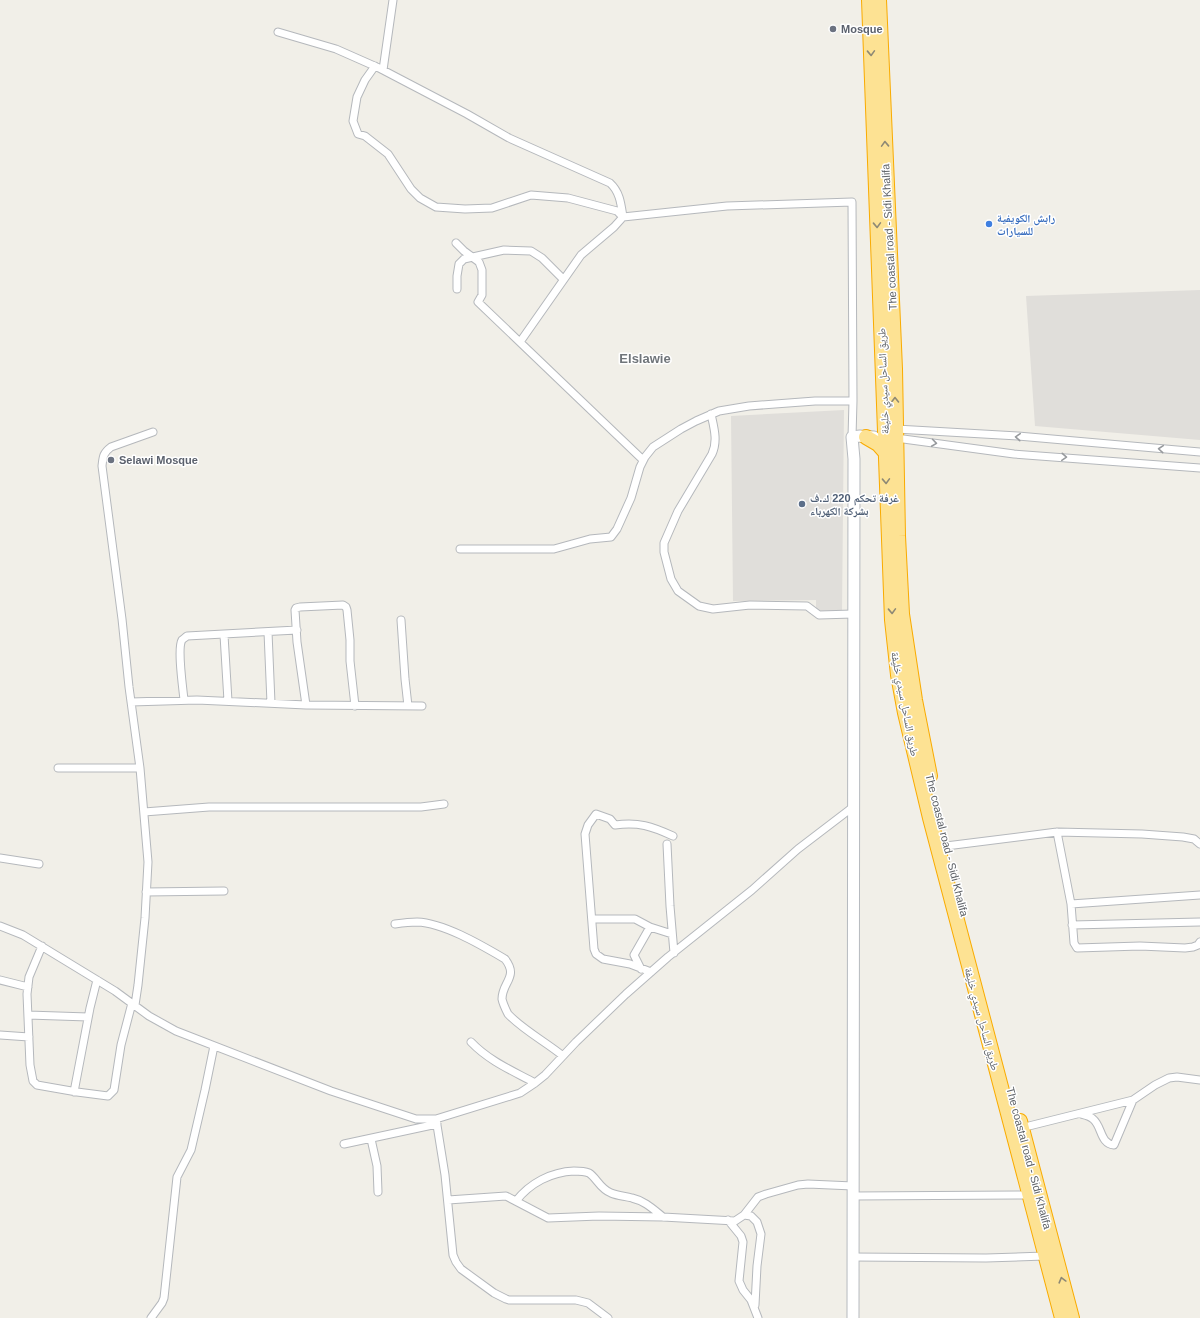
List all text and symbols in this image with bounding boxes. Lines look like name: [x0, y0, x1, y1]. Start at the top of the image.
place label: Mosque: [841, 23, 883, 35]
marker: Mosque: [828, 24, 838, 34]
one-way arrow: [866, 50, 875, 56]
one-way arrow: [880, 141, 889, 147]
street label: The coastal road - Sidi Khalifa: [879, 163, 899, 311]
place label: رابش الكويفية للسيارات: [997, 212, 1055, 238]
marker: رابش الكويفية للسيارات: [984, 219, 994, 229]
one-way arrow: [873, 222, 882, 228]
street label: طريق الساحل سيدي خليفة: [875, 328, 894, 434]
district label: Elslawie: [619, 351, 671, 366]
one-way arrow: [891, 397, 900, 403]
one-way arrow: [1015, 432, 1021, 441]
one-way arrow: [931, 438, 937, 447]
one-way arrow: [1158, 444, 1164, 453]
one-way arrow: [1060, 453, 1067, 462]
place label: Selawi Mosque: [119, 454, 198, 466]
marker: Selawi Mosque: [106, 455, 116, 465]
one-way arrow: [882, 478, 891, 484]
place label: غرفة تحكم 220 ك.ف بشركة الكهرباء: [810, 492, 899, 518]
marker: غرفة تحكم 220 ك.ف بشركة الكهرباء: [797, 499, 807, 509]
one-way arrow: [887, 608, 896, 614]
street label: طريق الساحل سيدي خليفة: [886, 651, 921, 758]
street label: The coastal road - Sidi Khalifa: [923, 772, 971, 918]
street label: طريق الساحل سيدي خليفة: [960, 966, 1002, 1073]
street label: The coastal road - Sidi Khalifa: [1004, 1086, 1054, 1231]
one-way arrow: [1058, 1277, 1067, 1284]

